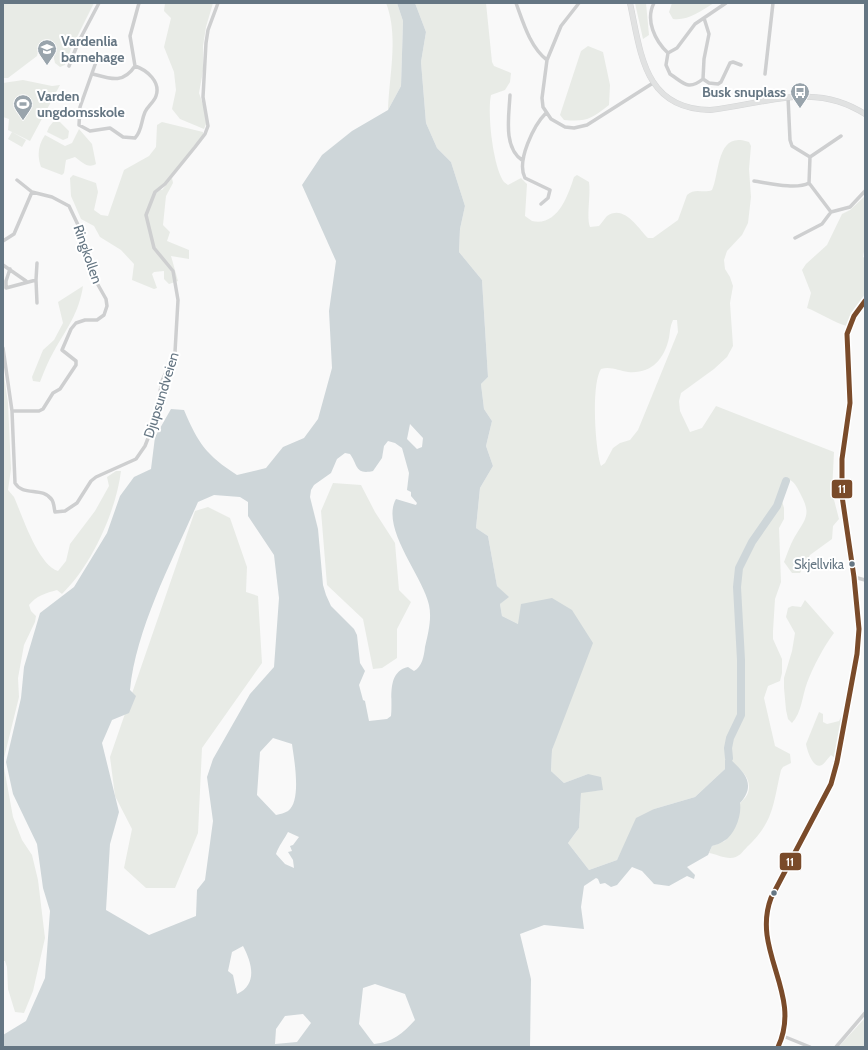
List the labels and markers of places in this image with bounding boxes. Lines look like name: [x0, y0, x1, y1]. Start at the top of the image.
place label: Vardenlia barnehage: [61, 32, 124, 66]
school or university icon: Vardenlia barnehage: [36, 38, 58, 66]
bus stop icon: Busk snuplass: [789, 81, 811, 109]
place label: Busk snuplass: [702, 83, 786, 101]
place label: Varden ungdomsskole: [37, 87, 125, 121]
sports icon: Varden ungdomsskole: [12, 93, 34, 121]
place label: Skjellvika: [794, 556, 845, 573]
marker: Skjellvika: [847, 559, 857, 569]
unlabelled marker: [769, 888, 779, 898]

